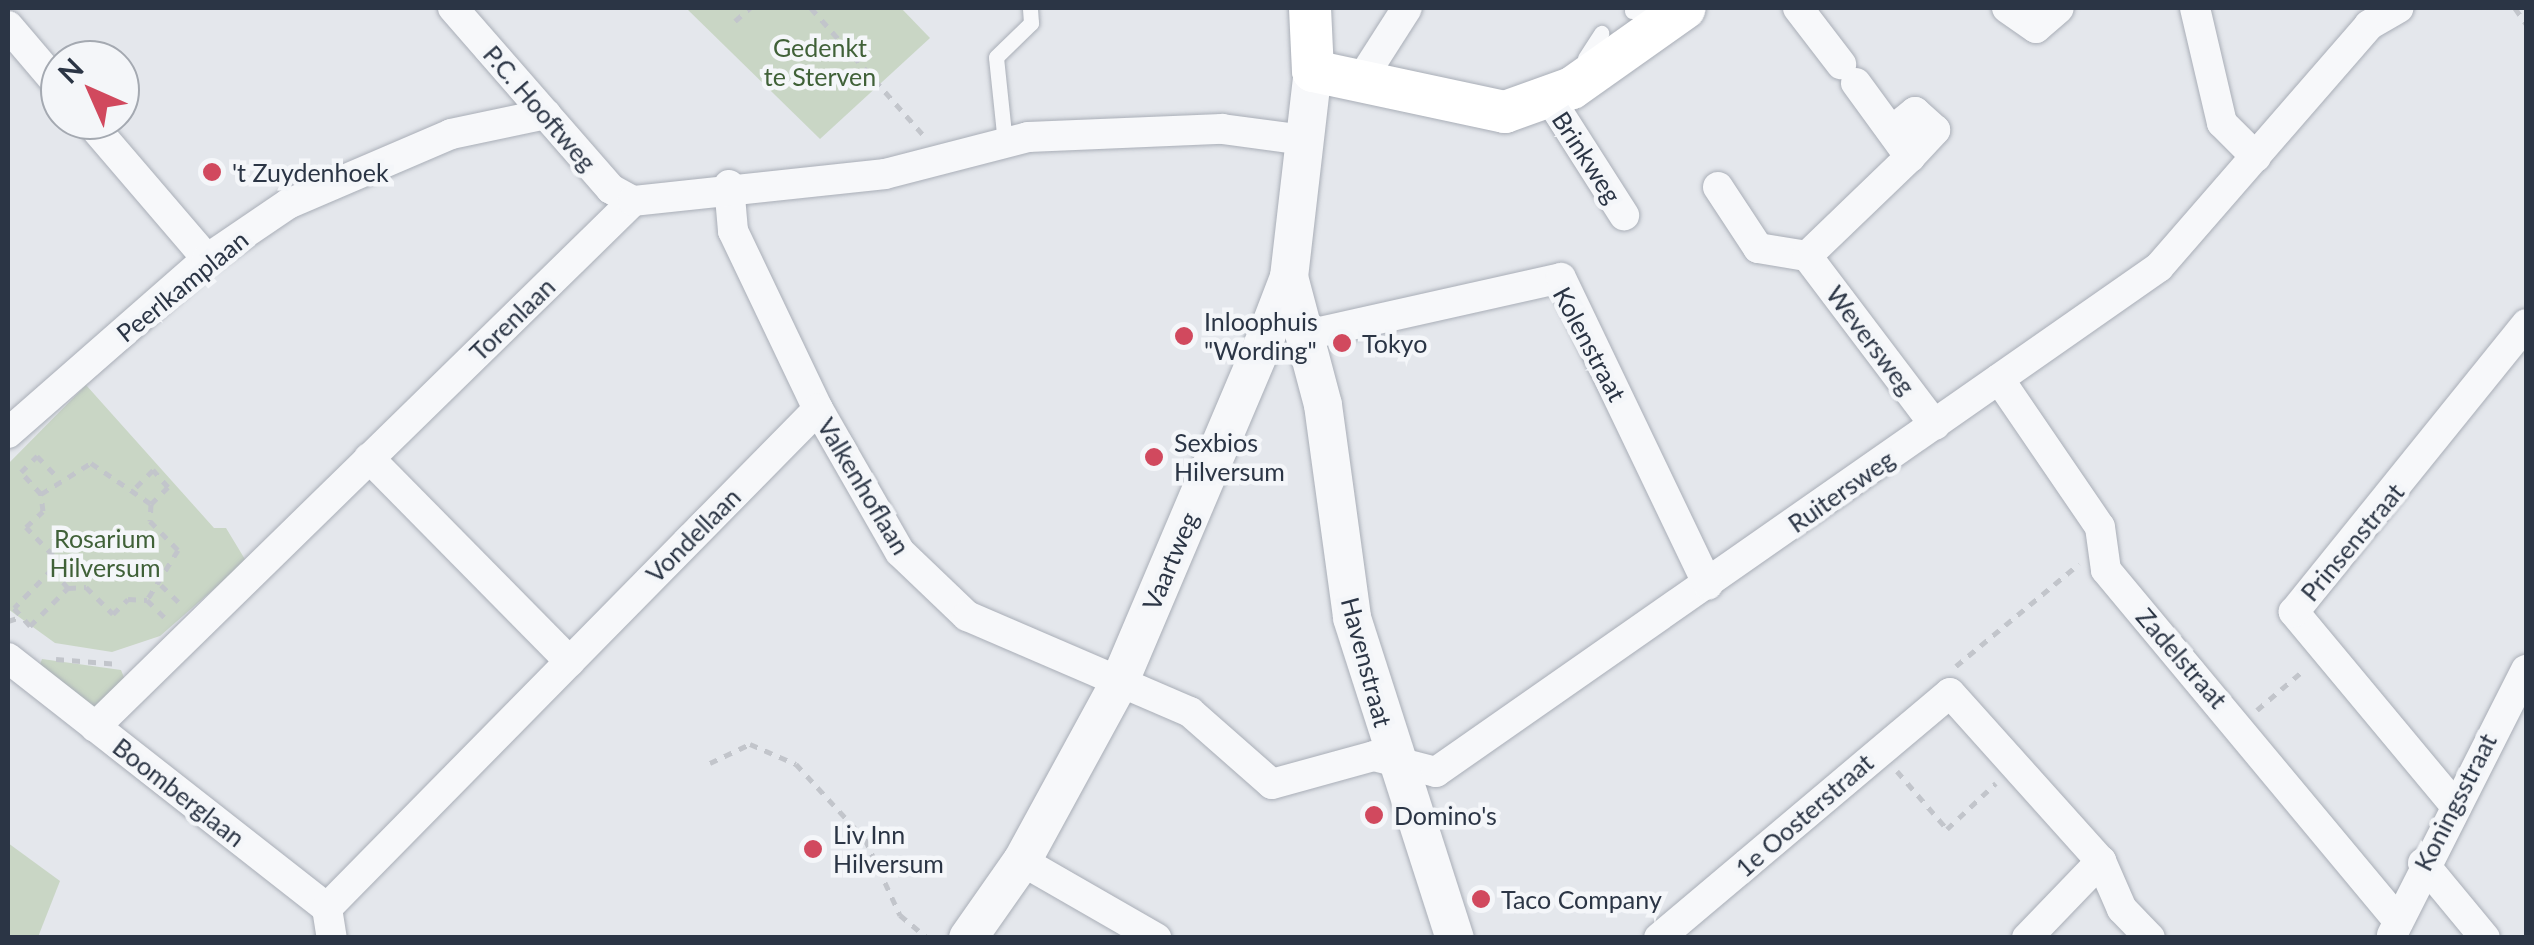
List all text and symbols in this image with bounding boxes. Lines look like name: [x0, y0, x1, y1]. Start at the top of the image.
park label: Gedenkt te Sterven: [764, 33, 876, 92]
street label: P.C. Hooftweg: [477, 39, 603, 177]
north arrow: [40, 40, 140, 140]
text: N: [51, 51, 90, 90]
street label: Brinkweg: [1546, 106, 1628, 208]
place label: 't Zuydenhoek: [232, 157, 389, 187]
marker: 't Zuydenhoek: [201, 161, 223, 183]
street label: Peerlkamplaan: [110, 224, 254, 348]
street label: Torenlaan: [463, 271, 561, 367]
street label: Weversweg: [1820, 280, 1922, 400]
street label: Kolenstraat: [1547, 282, 1633, 406]
place label: Inloophuis "Wording": [1204, 307, 1318, 366]
marker: Inloophuis "Wording": [1173, 325, 1195, 347]
place label: Tokyo: [1362, 328, 1427, 358]
marker: Tokyo: [1331, 332, 1353, 354]
street label: Valkenhoflaan: [812, 412, 916, 560]
place label: Sexbios Hilversum: [1174, 428, 1285, 487]
street label: Ruitersweg: [1782, 444, 1900, 538]
marker: Sexbios Hilversum: [1143, 446, 1165, 468]
street label: Prinsenstraat: [2294, 477, 2410, 607]
street label: Vondellaan: [640, 482, 746, 588]
street label: Vaartweg: [1136, 507, 1204, 615]
park label: Rosarium Hilversum: [50, 524, 160, 583]
street label: Havenstraat: [1335, 594, 1399, 730]
street label: Zadelstraat: [2130, 602, 2234, 714]
street label: Koningsstraat: [2408, 728, 2502, 876]
street label: Boomberglaan: [107, 731, 251, 853]
street label: 1e Oosterstraat: [1729, 747, 1879, 883]
place label: Domino's: [1394, 800, 1497, 830]
marker: Domino's: [1363, 804, 1385, 826]
place label: Liv Inn Hilversum: [833, 820, 944, 879]
marker: Liv Inn Hilversum: [802, 838, 824, 860]
place label: Taco Company: [1501, 884, 1662, 914]
marker: Taco Company: [1470, 888, 1492, 910]

